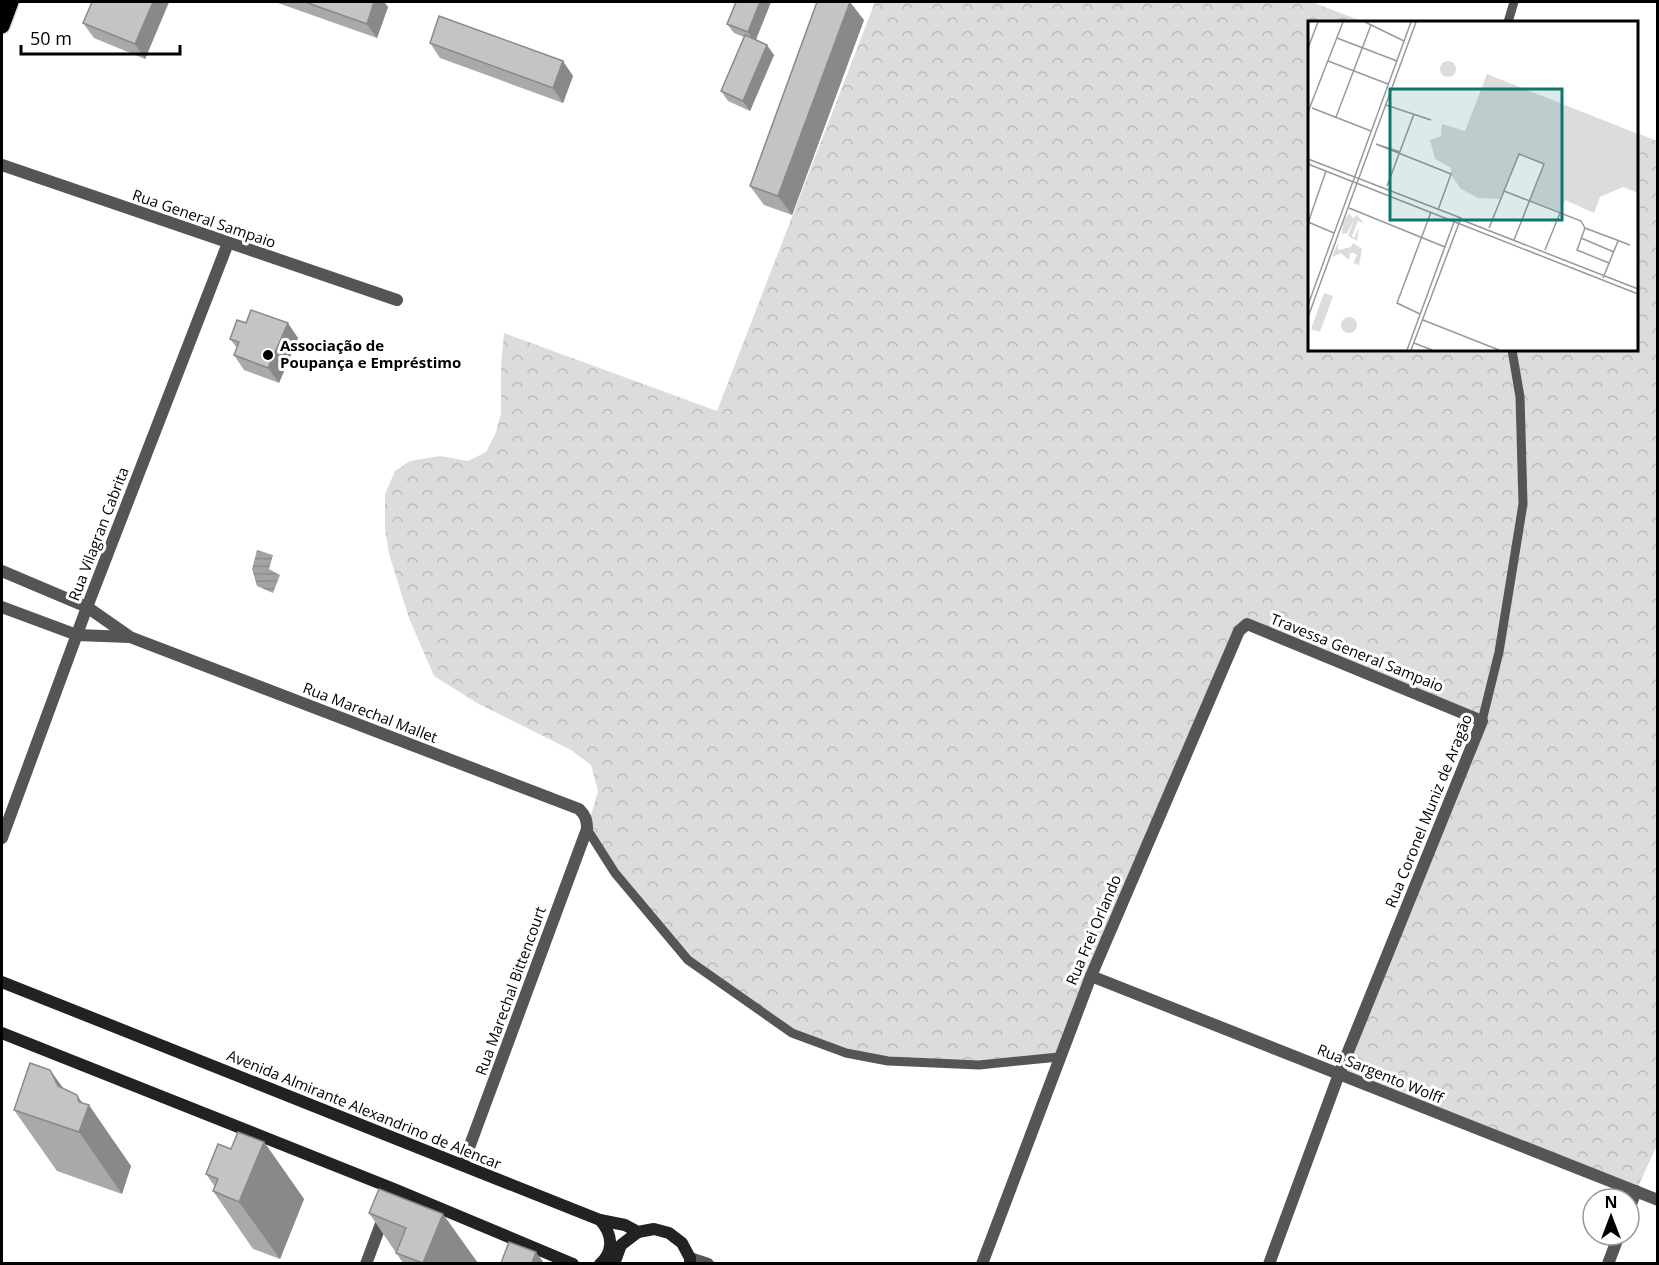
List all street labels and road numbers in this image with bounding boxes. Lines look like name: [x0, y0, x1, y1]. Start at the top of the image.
street label: Rua General Sampaio: [130, 184, 279, 252]
street label: Rua Vilagran Cabrita: [63, 464, 133, 603]
street label: Travessa General Sampaio: [1268, 608, 1447, 696]
street label: Rua Marechal Mallet: [300, 677, 441, 747]
street label: Rua Coronel Muniz de Aragão: [1380, 711, 1476, 910]
street label: Rua Frei Orlando: [1061, 871, 1125, 988]
street label: Rua Marechal Bittencourt: [470, 904, 550, 1078]
street label: Rua Sargento Wolff: [1314, 1039, 1447, 1108]
street label: Avenida Almirante Alexandrino de Alencar: [224, 1045, 505, 1173]

